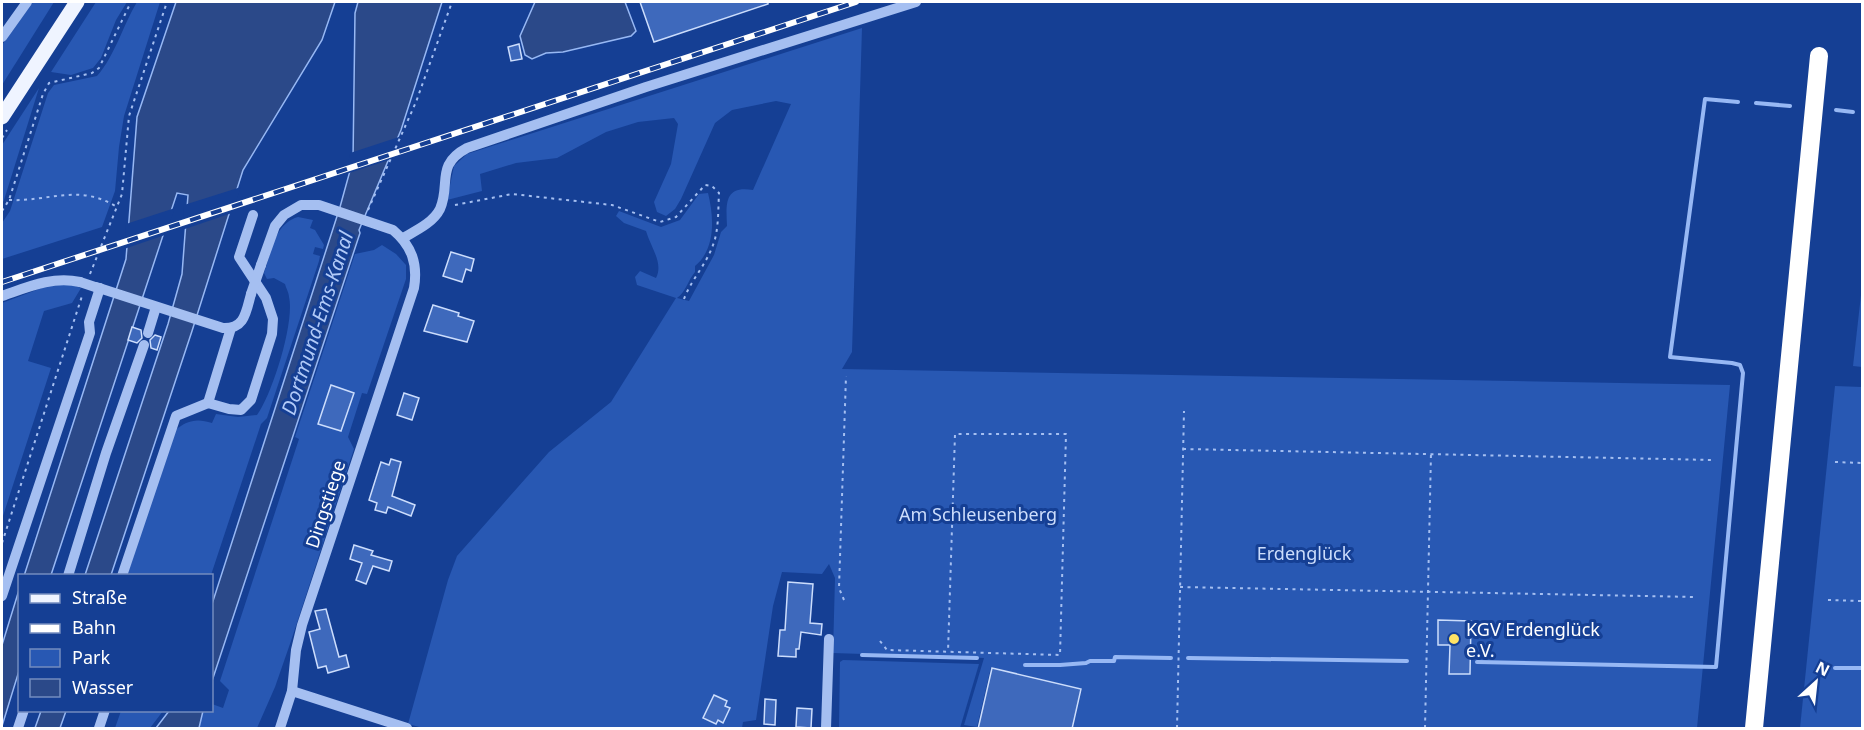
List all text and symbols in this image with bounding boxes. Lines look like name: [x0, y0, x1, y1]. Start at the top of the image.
water label: Dortmund-Ems-Kanal: [275, 227, 360, 418]
street label: Dingstiege: [300, 457, 350, 551]
park label: Am Schleusenberg: [899, 502, 1057, 526]
park label: Erdenglück: [1257, 541, 1352, 565]
legend: [18, 574, 213, 712]
text: Straße: [72, 585, 127, 609]
text: Bahn: [72, 615, 116, 639]
place label: KGV Erdenglück e.V.: [1466, 617, 1600, 662]
marker: KGV Erdenglück e.V.: [1447, 632, 1461, 646]
text: Park: [72, 645, 110, 669]
north arrow: [1786, 652, 1846, 712]
text: N: [1812, 656, 1834, 681]
text: Wasser: [72, 675, 134, 699]

